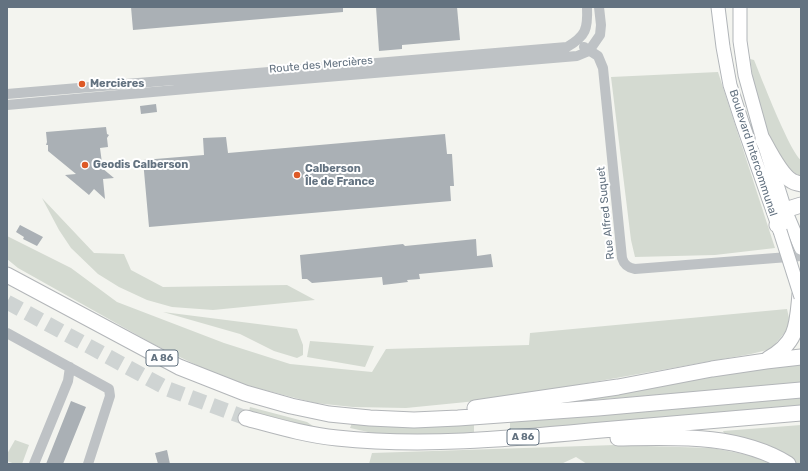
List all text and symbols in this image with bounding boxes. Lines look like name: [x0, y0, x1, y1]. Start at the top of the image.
street label: Route des Mercières: [269, 54, 373, 76]
place label: Mercières: [90, 77, 144, 91]
marker: Mercières: [77, 79, 87, 89]
street label: Boulevard Intercommunal: [726, 88, 780, 218]
place label: Geodis Calberson: [93, 158, 188, 172]
marker: Geodis Calberson: [80, 160, 90, 170]
place label: Calberson Île de France: [305, 162, 375, 188]
street label: Rue Alfred Suquet: [595, 166, 617, 260]
marker: Calberson Île de France: [292, 170, 302, 180]
road number: A 86: [146, 350, 178, 366]
road number: A 86: [507, 429, 539, 445]

